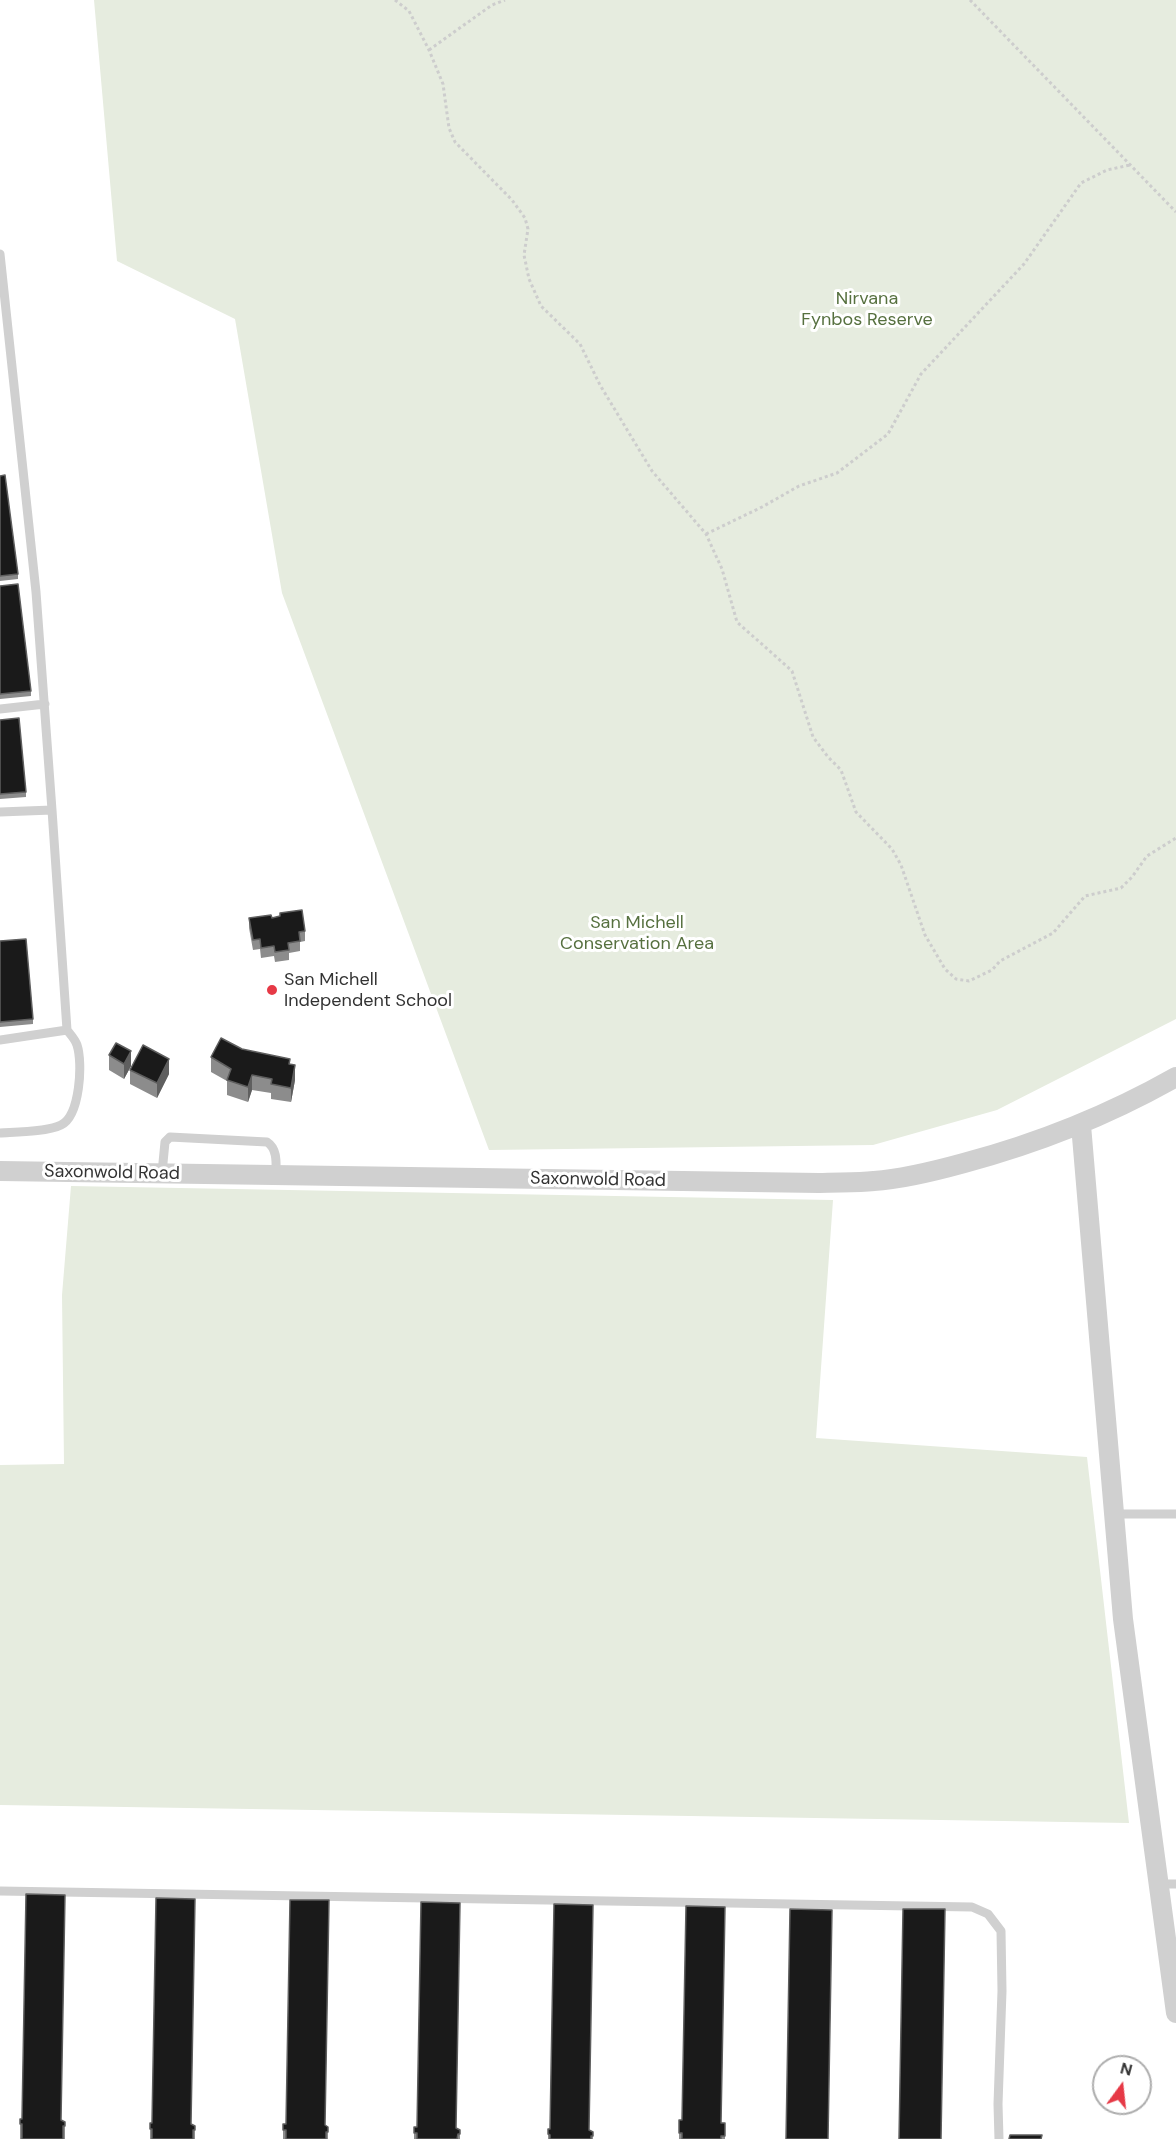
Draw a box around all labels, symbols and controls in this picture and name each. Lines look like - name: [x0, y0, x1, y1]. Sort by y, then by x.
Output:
- park label: Nirvana Fynbos Reserve: [801, 288, 933, 330]
- park label: San Michell Conservation Area: [560, 912, 714, 954]
- place label: San Michell Independent School: [284, 969, 452, 1012]
- marker: San Michell Independent School: [265, 983, 279, 997]
- street label: Saxonwold Road: [44, 1161, 180, 1185]
- street label: Saxonwold Road: [530, 1168, 666, 1192]
- north arrow: [1092, 2055, 1152, 2115]
- text: N: [1118, 2057, 1135, 2081]

